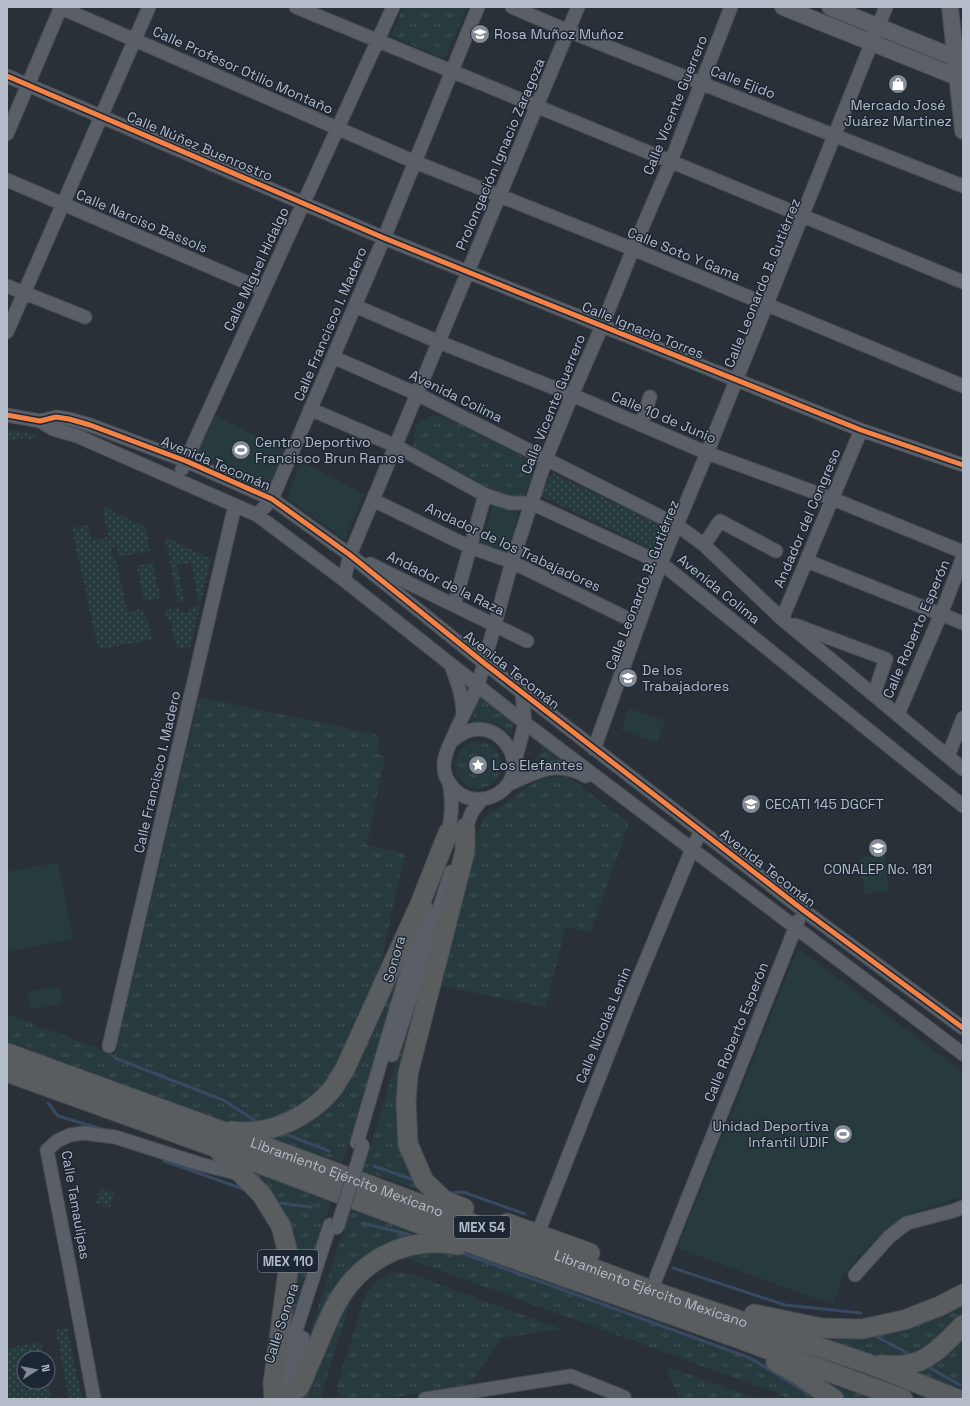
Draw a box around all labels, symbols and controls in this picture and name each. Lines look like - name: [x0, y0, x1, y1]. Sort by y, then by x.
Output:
- street label: Calle Profesor Otilio Montaño: [150, 22, 336, 118]
- school or university icon: Rosa Muñoz Muñoz: [469, 23, 491, 45]
- place label: Rosa Muñoz Muñoz: [494, 25, 624, 43]
- street label: Calle Vicente Guerrero: [639, 32, 711, 178]
- street label: Prolongación Ignacio Zaragoza: [451, 55, 549, 253]
- street label: Calle Ejido: [708, 61, 778, 103]
- shop icon: Mercado José Juárez Martinez: [887, 73, 909, 95]
- place label: Mercado José Juárez Martinez: [844, 96, 952, 130]
- street label: Calle Núñez Buenrostro: [124, 107, 276, 185]
- street label: Calle Narciso Bassols: [74, 185, 210, 257]
- street label: Calle Leonardo B. Gutiérrez: [720, 196, 804, 370]
- street label: Calle Miguel Hidalgo: [219, 204, 293, 334]
- street label: Calle Soto Y Gama: [625, 223, 743, 285]
- street label: Calle Francisco I. Madero: [289, 244, 371, 404]
- street label: Calle Ignacio Torres: [579, 297, 707, 363]
- street label: Calle Vicente Guerrero: [517, 331, 589, 477]
- street label: Avenida Colima: [406, 366, 506, 426]
- street label: Calle 10 de Junio: [609, 387, 719, 447]
- street label: Avenida Tecomán: [159, 432, 273, 494]
- place label: Centro Deportivo Francisco Brun Ramos: [255, 433, 404, 467]
- sports icon: Centro Deportivo Francisco Brun Ramos: [230, 439, 252, 461]
- street label: Andador del Congreso: [769, 446, 845, 590]
- street label: Calle Leonardo B. Gutiérrez: [601, 497, 683, 673]
- street label: Andador de los Trabajadores: [422, 498, 604, 596]
- street label: Andador de la Raza: [384, 547, 508, 619]
- street label: Avenida Colima: [674, 550, 764, 628]
- street label: Calle Roberto Esperón: [879, 557, 953, 701]
- street label: Avenida Tecomán: [460, 627, 564, 713]
- place label: De los Trabajadores: [642, 661, 729, 695]
- school or university icon: De los Trabajadores: [617, 667, 639, 689]
- street label: Calle Francisco I. Madero: [130, 689, 184, 855]
- place icon: Los Elefantes: [467, 754, 489, 776]
- place label: Los Elefantes: [492, 756, 583, 774]
- school or university icon: CECATI 145 DGCFT: [740, 793, 762, 815]
- place label: CECATI 145 DGCFT: [765, 795, 884, 813]
- street label: Avenida Tecomán: [716, 825, 820, 911]
- school or university icon: CONALEP No. 181: [867, 837, 889, 859]
- place label: CONALEP No. 181: [824, 860, 932, 878]
- street label: Sonora: [379, 934, 409, 984]
- street label: Calle Roberto Esperón: [700, 959, 772, 1105]
- street label: Calle Nicolás Lenin: [571, 964, 635, 1086]
- place label: Unidad Deportiva Infantil UDIF: [712, 1117, 829, 1151]
- sports icon: Unidad Deportiva Infantil UDIF: [832, 1123, 854, 1145]
- street label: Libramiento Ejército Mexicano: [248, 1133, 446, 1221]
- street label: Calle Tamaulipas: [58, 1149, 94, 1261]
- road number: MEX 54: [454, 1216, 510, 1238]
- street label: Libramiento Ejército Mexicano: [552, 1246, 750, 1332]
- road number: MEX 110: [258, 1250, 318, 1272]
- street label: Calle Sonora: [260, 1281, 302, 1365]
- north arrow: [16, 1350, 56, 1390]
- text: N: [38, 1363, 53, 1373]

